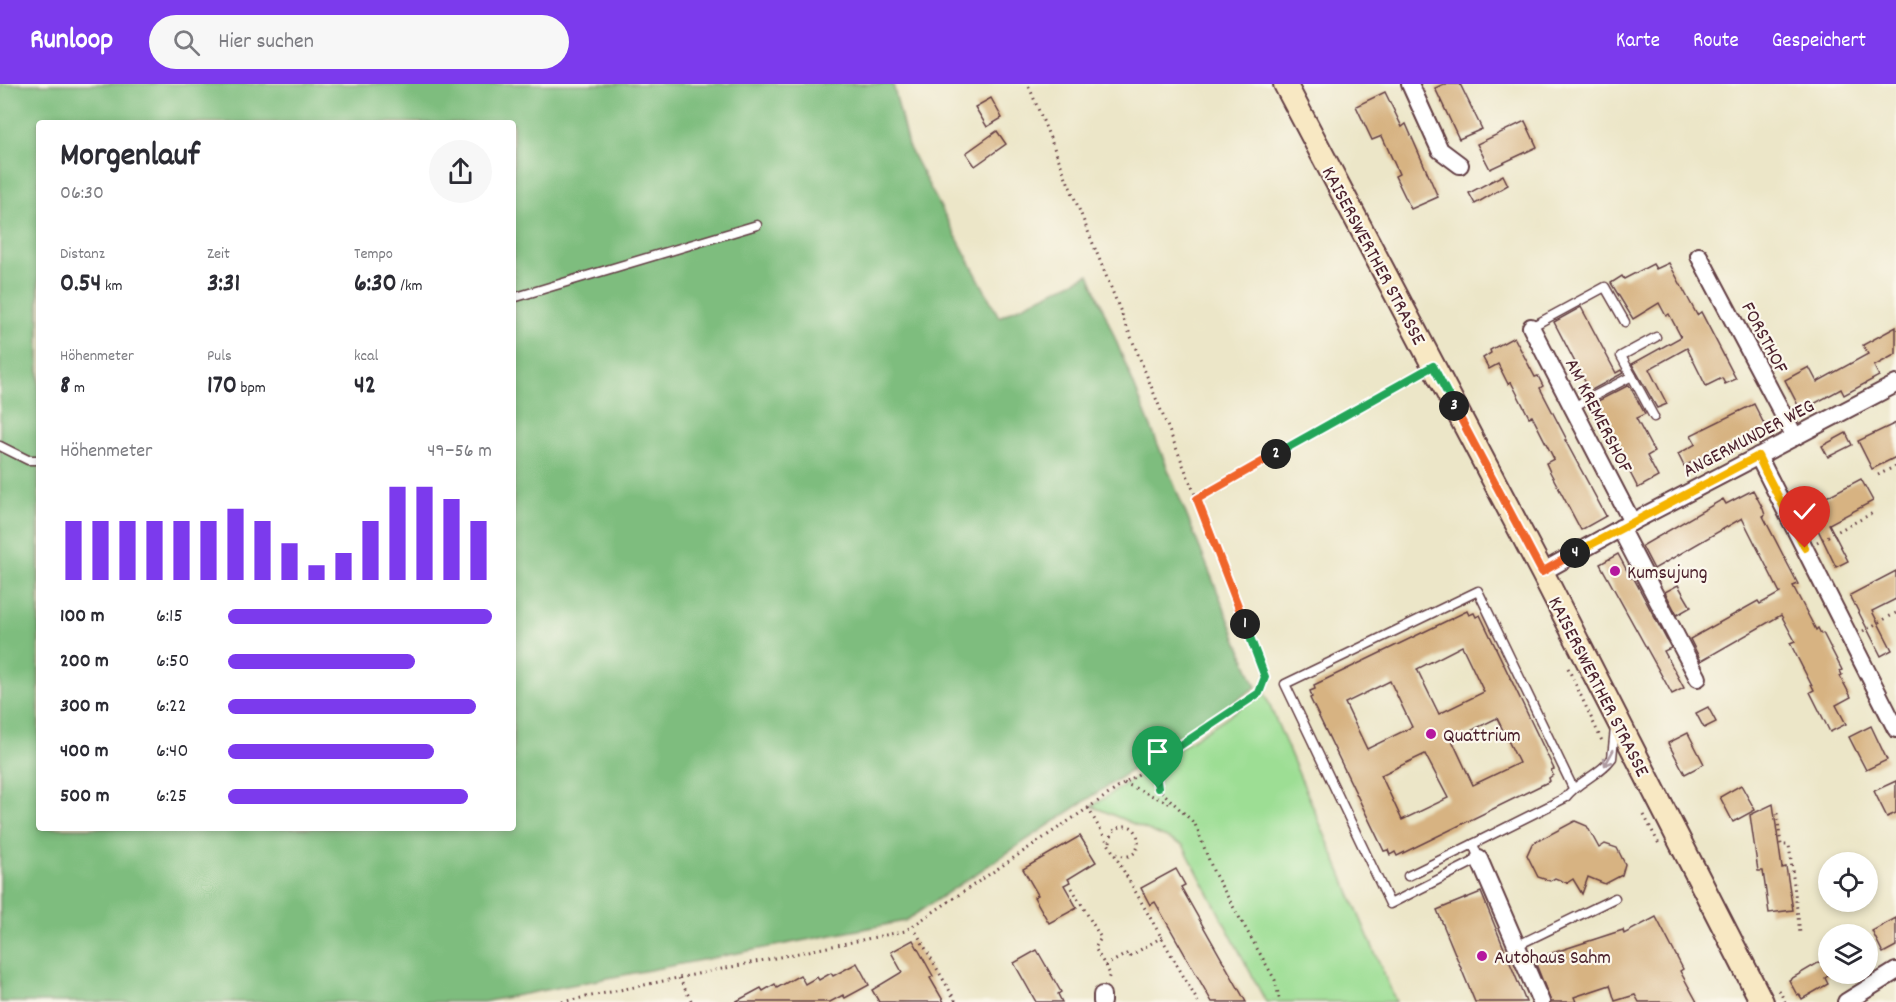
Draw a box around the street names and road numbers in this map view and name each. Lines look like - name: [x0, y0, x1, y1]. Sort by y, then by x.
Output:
- street label: KAISERSWERTHER STRASSE: [1313, 162, 1431, 351]
- street label: FORSTHOF: [1733, 298, 1794, 379]
- street label: AM KREMERSHOF: [1556, 354, 1638, 479]
- street label: ANGERMUNDER WEG: [1679, 393, 1820, 486]
- street label: KAISERSWERTHER STRASSE: [1540, 592, 1655, 782]

